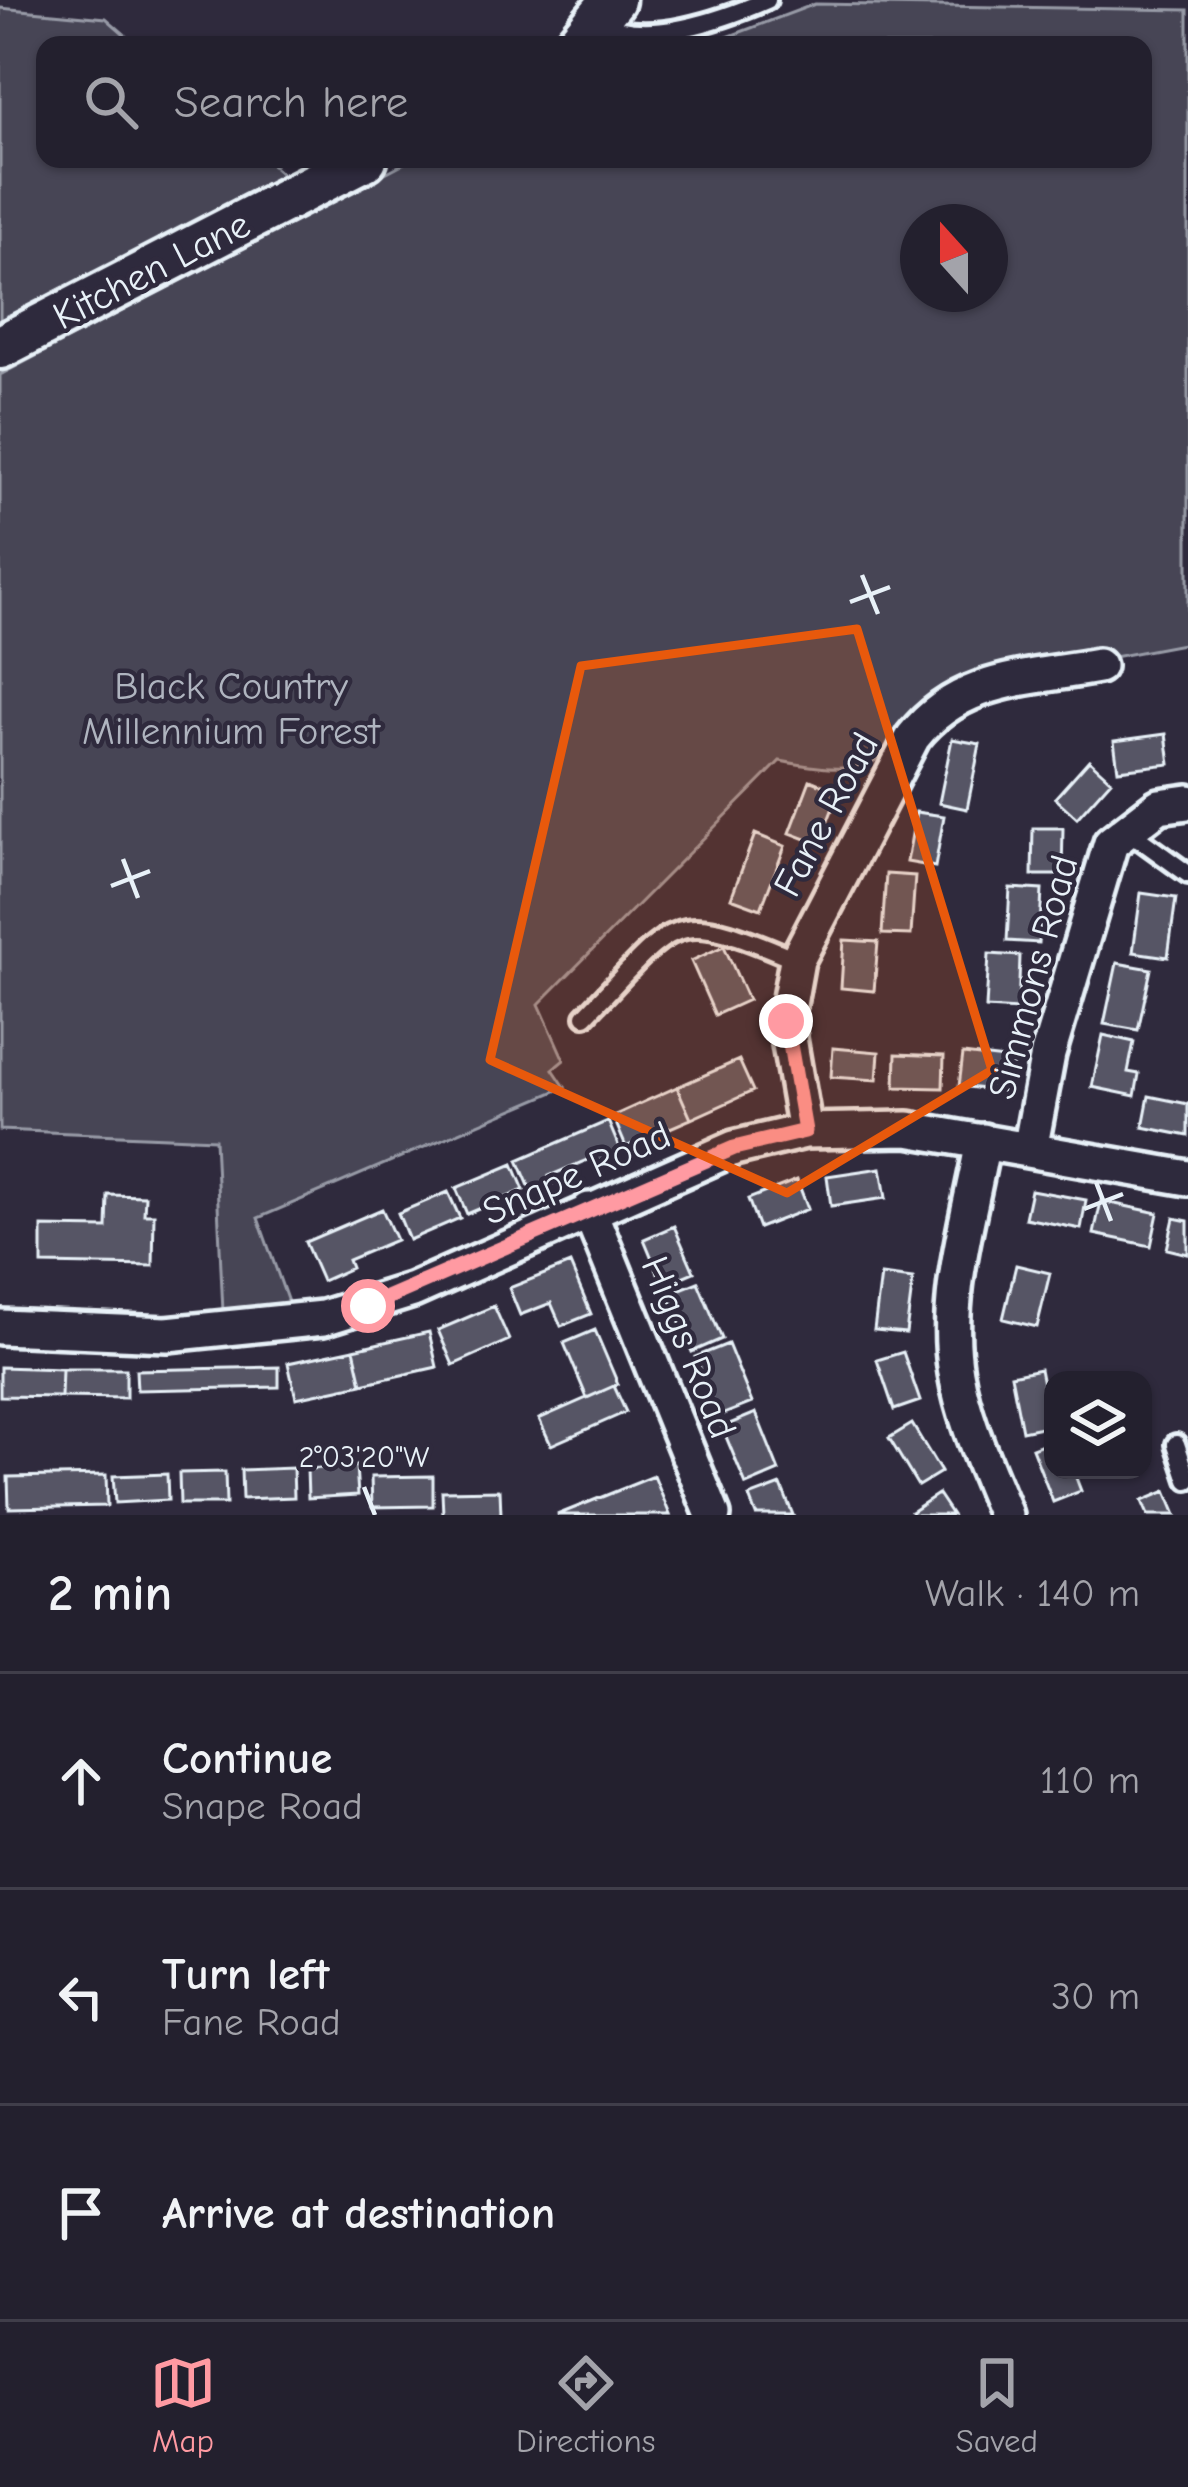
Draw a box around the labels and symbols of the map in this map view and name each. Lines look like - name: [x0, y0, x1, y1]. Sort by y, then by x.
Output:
- street label: Kitchen Lane: [46, 202, 258, 339]
- north arrow: [900, 204, 1008, 312]
- park label: Black Country Millennium Forest: [82, 664, 382, 754]
- street label: Fane Road: [764, 725, 888, 904]
- street label: Simmons Road: [979, 851, 1088, 1104]
- route end: [759, 994, 813, 1048]
- street label: Snape Road: [476, 1112, 677, 1235]
- street label: Higgs Road: [632, 1250, 745, 1445]
- route start: [341, 1279, 395, 1333]
- text: 2°03'20"W: [299, 1440, 429, 1475]

